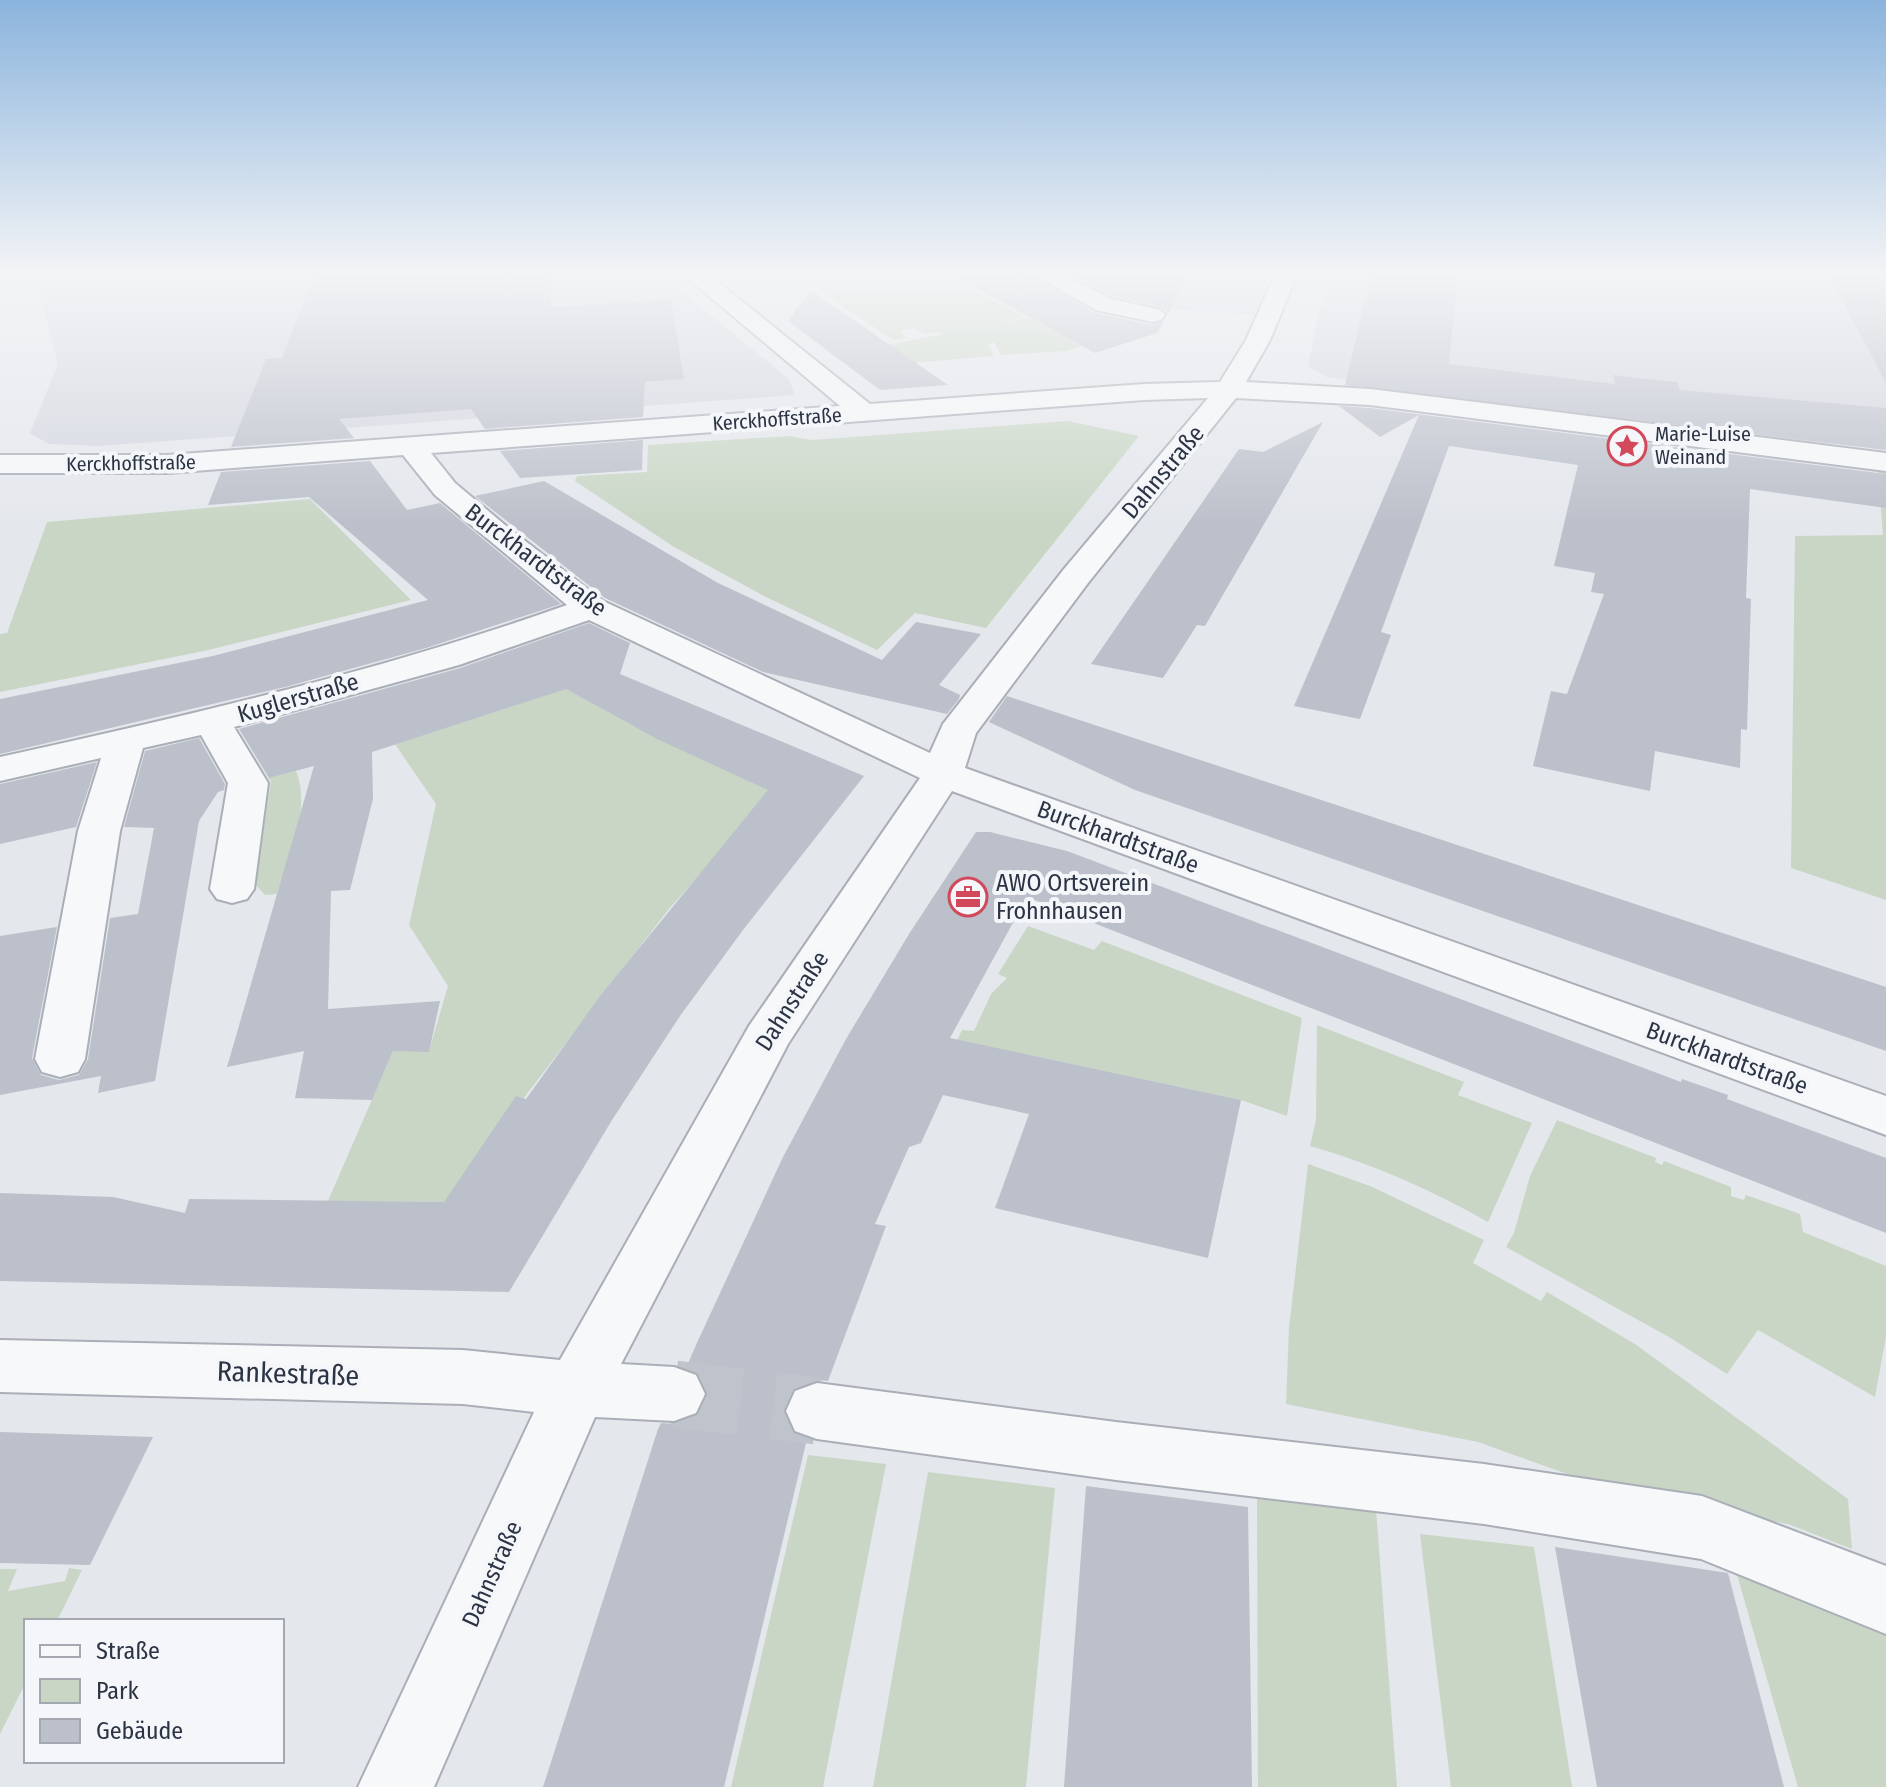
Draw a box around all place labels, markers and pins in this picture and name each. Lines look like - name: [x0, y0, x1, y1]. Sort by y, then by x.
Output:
- place label: Marie-Luise Weinand: [1655, 422, 1751, 469]
- place icon: Marie-Luise Weinand: [1606, 425, 1648, 467]
- place label: AWO Ortsverein Frohnhausen: [996, 869, 1149, 925]
- office icon: AWO Ortsverein Frohnhausen: [947, 876, 989, 918]

